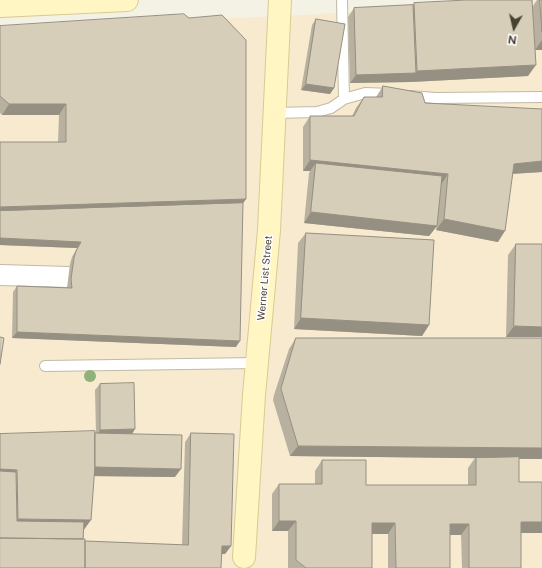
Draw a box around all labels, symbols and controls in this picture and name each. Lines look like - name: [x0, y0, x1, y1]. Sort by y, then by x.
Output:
- north arrow: [494, 8, 534, 48]
- text: N: [507, 33, 517, 46]
- street label: Werner List Street: [255, 235, 275, 321]

